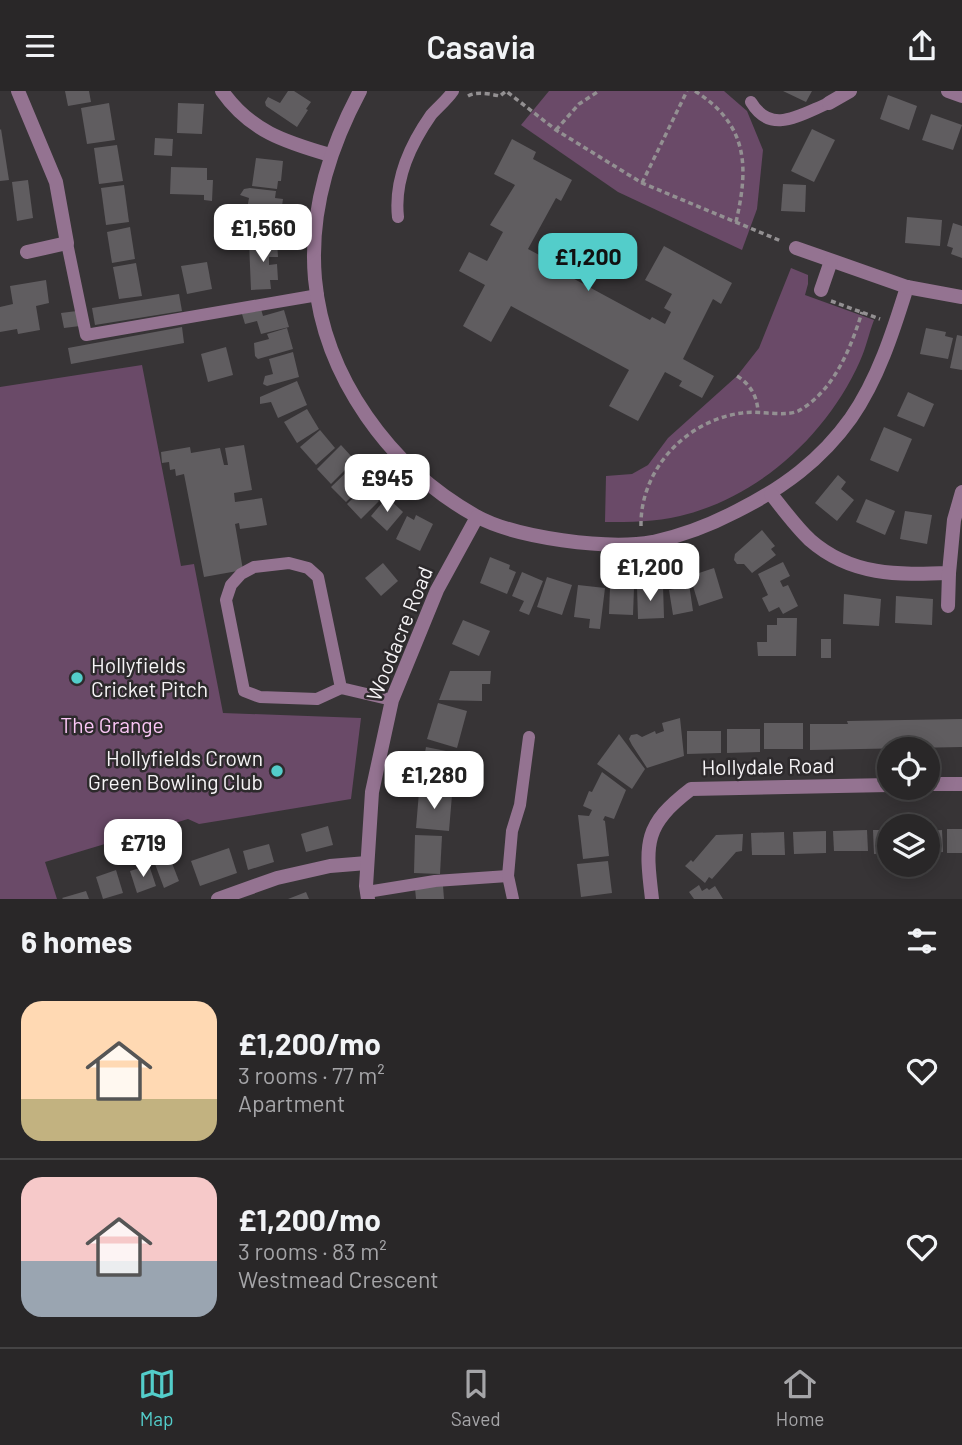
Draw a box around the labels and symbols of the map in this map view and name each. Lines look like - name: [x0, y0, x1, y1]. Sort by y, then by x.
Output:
- pin: £1,560: [206, 205, 320, 264]
- pin: £1,200: [531, 233, 645, 293]
- pin: £945: [346, 455, 428, 514]
- pin: £1,200: [593, 543, 707, 603]
- street label: Woodacre Road: [360, 563, 437, 704]
- place label: Hollyfields Cricket Pitch: [91, 652, 208, 701]
- marker: Hollyfields Cricket Pitch: [69, 670, 85, 686]
- park label: The Grange: [60, 712, 164, 737]
- place label: Hollyfields Crown Green Bowling Club: [88, 745, 263, 794]
- pin: £1,280: [377, 751, 491, 811]
- street label: Hollydale Road: [701, 752, 835, 779]
- marker: Hollyfields Crown Green Bowling Club: [269, 763, 285, 779]
- pin: £719: [102, 819, 184, 879]

